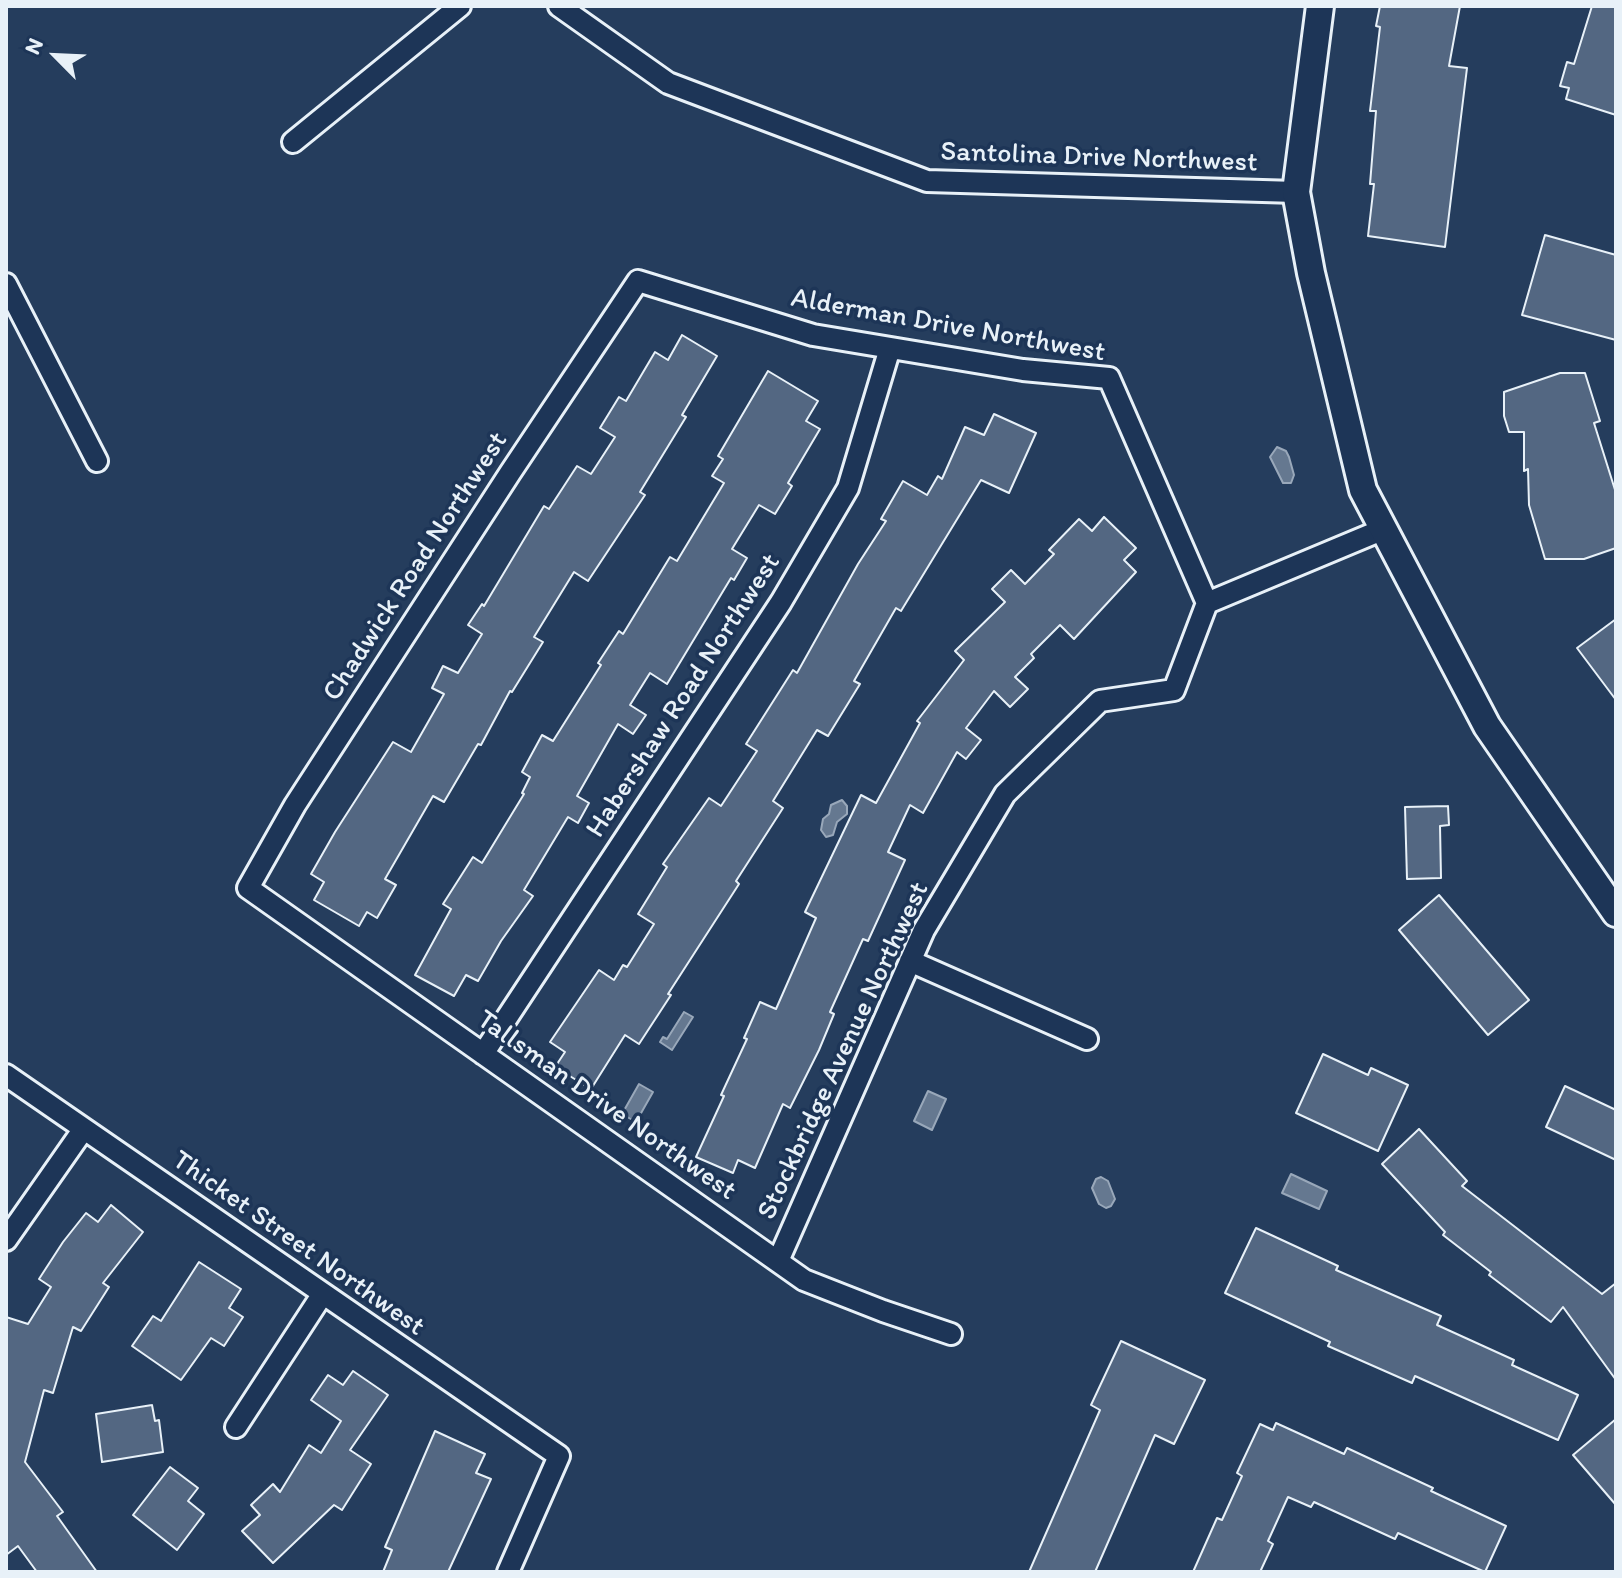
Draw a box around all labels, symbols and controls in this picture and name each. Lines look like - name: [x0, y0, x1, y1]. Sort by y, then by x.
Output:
- north arrow: [16, 16, 96, 96]
- text: N: [18, 34, 49, 58]
- street label: Santolina Drive Northwest: [940, 136, 1258, 180]
- street label: Alderman Drive Northwest: [788, 282, 1108, 370]
- street label: Chadwick Road Northwest: [316, 426, 516, 708]
- street label: Habershaw Road Northwest: [580, 548, 788, 844]
- street label: Stockbridge Avenue Northwest: [751, 877, 937, 1225]
- street label: Tallsman Drive Northwest: [470, 1004, 742, 1208]
- street label: Thicket Street Northwest: [165, 1144, 431, 1344]

